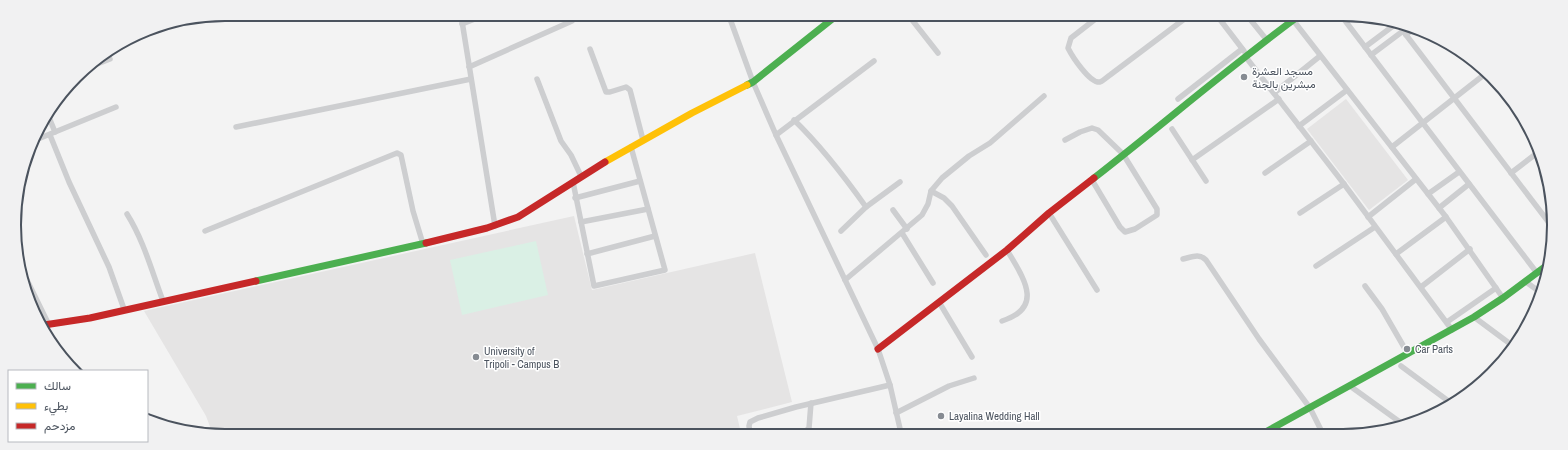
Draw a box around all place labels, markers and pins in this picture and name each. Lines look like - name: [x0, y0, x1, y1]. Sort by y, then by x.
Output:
- place label: مسجد العشرة مبشرين بالجنة: [1252, 64, 1316, 91]
- marker: مسجد العشرة مبشرين بالجنة: [1239, 72, 1249, 82]
- place label: Car Parts: [1415, 342, 1454, 356]
- place label: University of Tripoli - Campus B: [484, 344, 559, 371]
- marker: Car Parts: [1402, 344, 1412, 354]
- marker: University of Tripoli - Campus B: [471, 352, 481, 362]
- place label: Layalina Wedding Hall: [949, 409, 1040, 423]
- marker: Layalina Wedding Hall: [936, 411, 946, 421]

